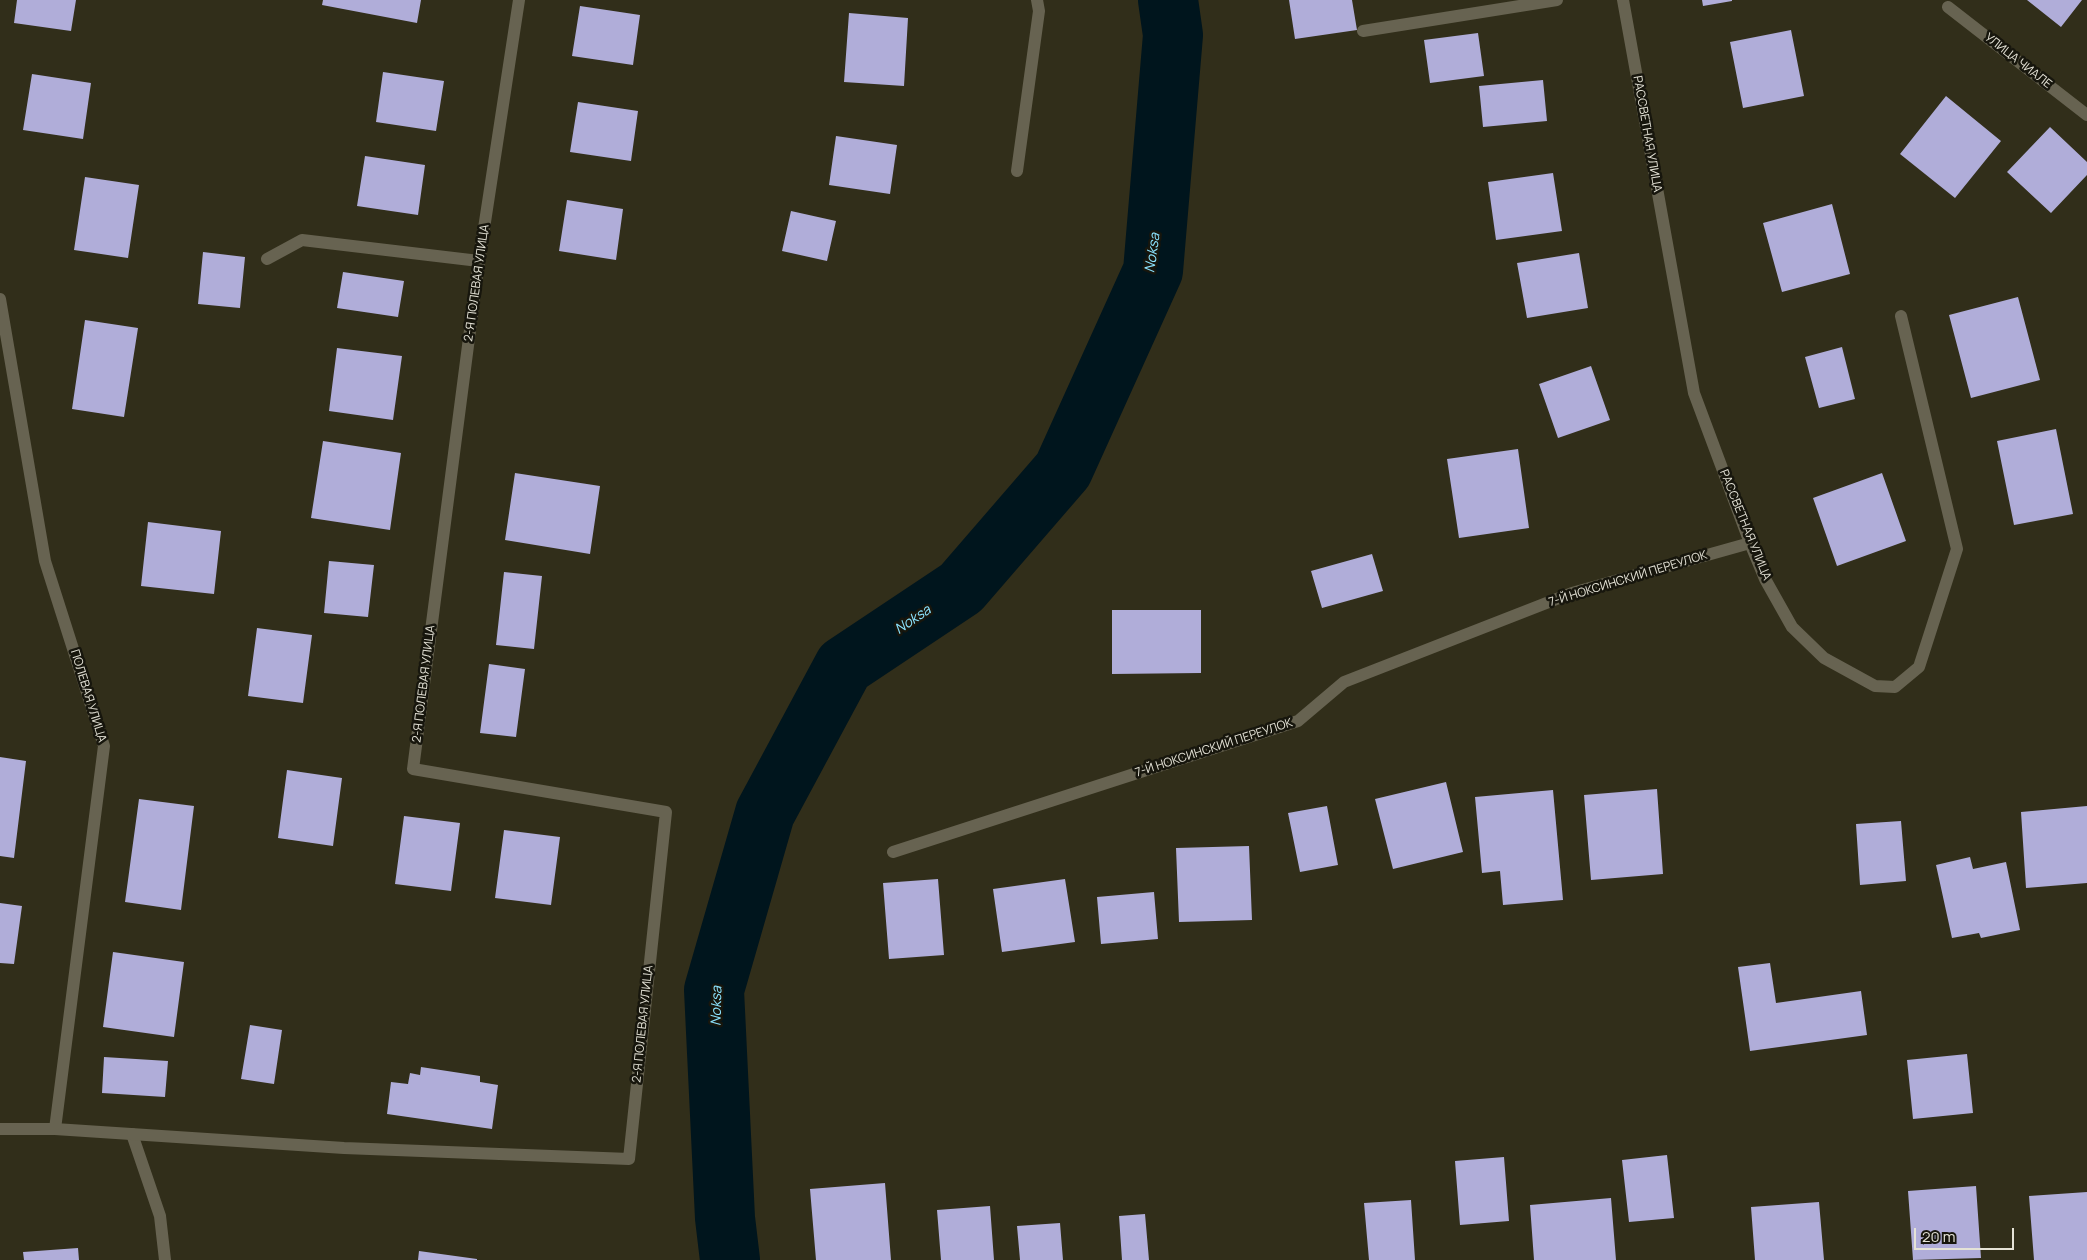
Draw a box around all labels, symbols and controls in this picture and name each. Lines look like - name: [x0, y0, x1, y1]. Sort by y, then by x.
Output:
- street label: УЛИЦА ЧИАЛЕ: [1982, 30, 2054, 92]
- street label: РАССВЕТНАЯ УЛИЦА: [1630, 75, 1664, 193]
- street label: 2-Я ПОЛЕВАЯ УЛИЦА: [462, 223, 492, 343]
- water label: Noksa: [1142, 232, 1164, 274]
- street label: РАССВЕТНАЯ УЛИЦА: [1716, 468, 1774, 582]
- street label: 7-Й НОКСИНСКИЙ ПЕРЕУЛОК: [1547, 548, 1709, 610]
- water label: Noksa: [892, 602, 934, 638]
- street label: 2-Я ПОЛЕВАЯ УЛИЦА: [410, 624, 438, 744]
- street label: ПОЛЕВАЯ УЛИЦА: [67, 648, 109, 744]
- street label: 7-Й НОКСИНСКИЙ ПЕРЕУЛОК: [1133, 716, 1295, 780]
- street label: 2-Я ПОЛЕВАЯ УЛИЦА: [630, 964, 656, 1084]
- water label: Noksa: [708, 986, 726, 1026]
- scale bar: [1917, 1218, 2017, 1250]
- text: 20 m: [1922, 1226, 1955, 1247]

